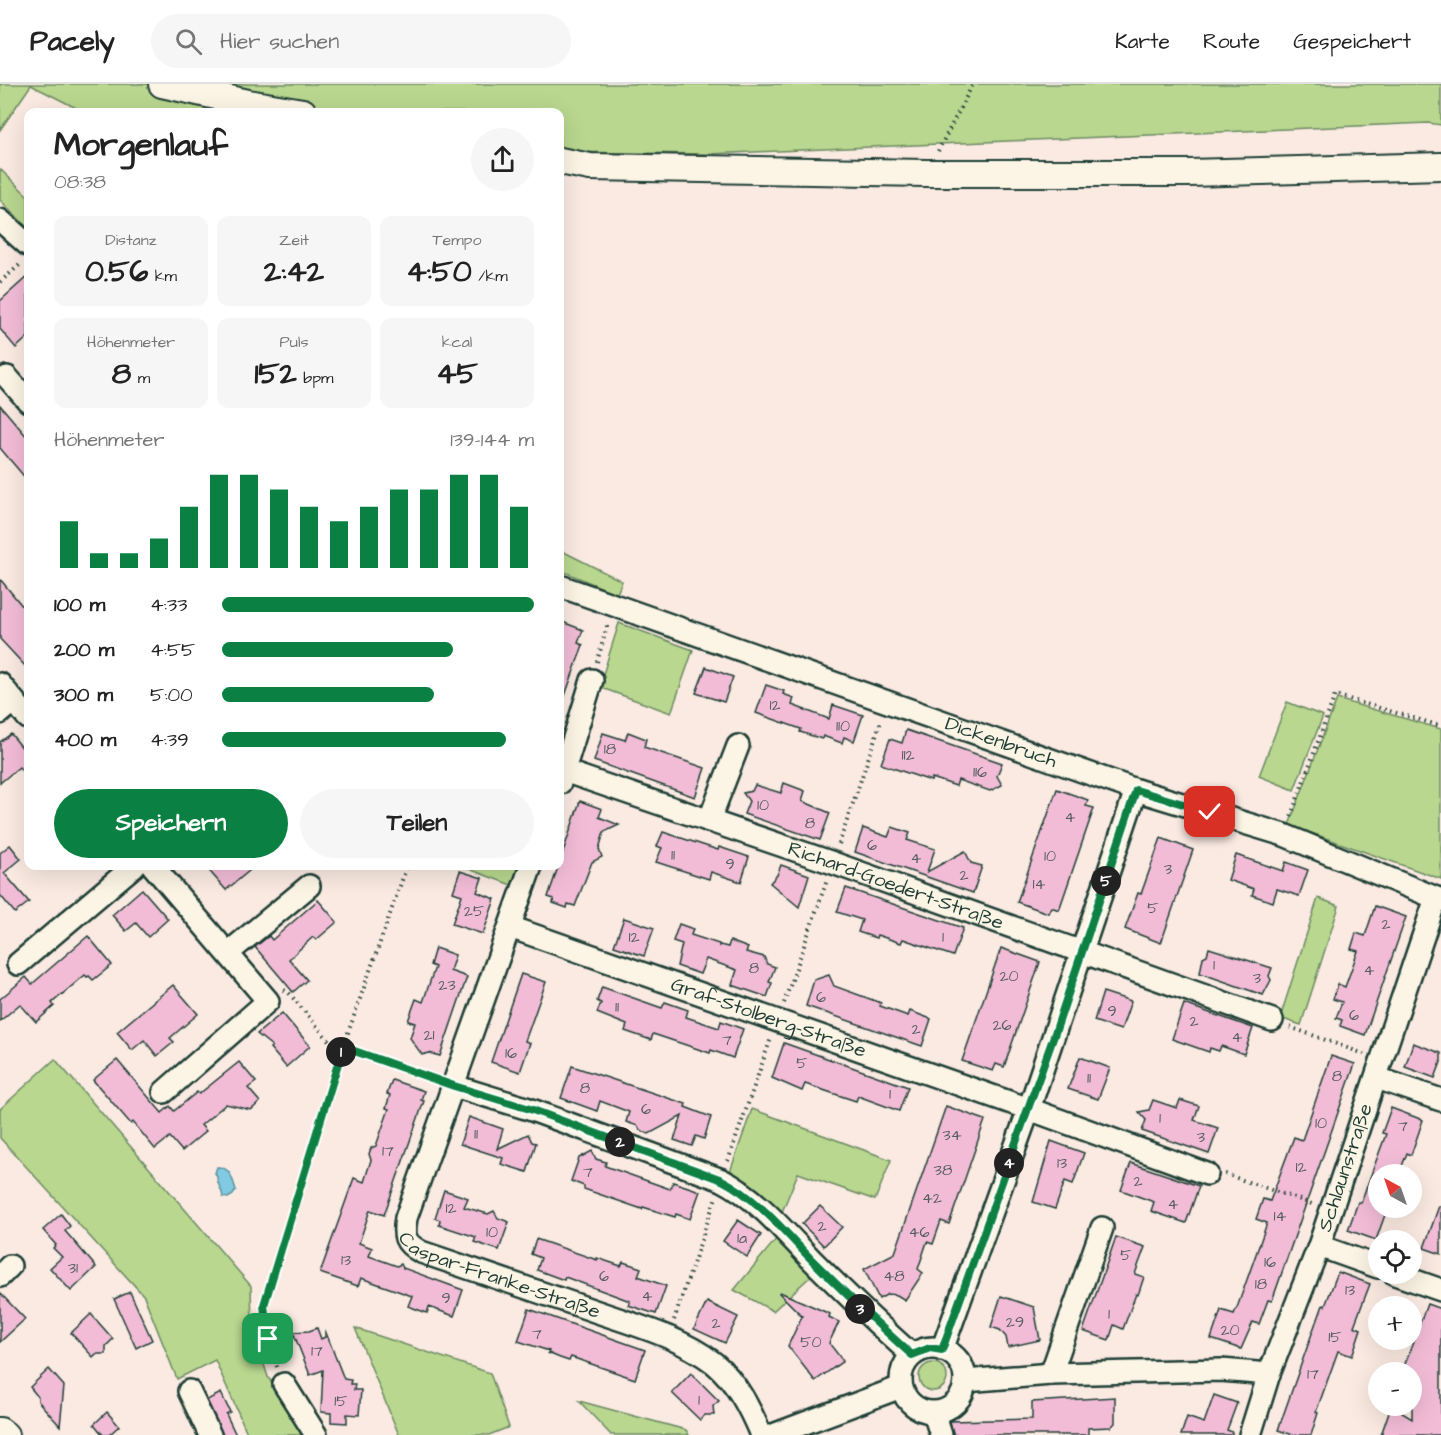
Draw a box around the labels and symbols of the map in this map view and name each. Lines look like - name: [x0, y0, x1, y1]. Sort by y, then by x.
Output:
- house number: 12: [769, 694, 781, 716]
- street label: Dickenbruch: [941, 710, 1061, 775]
- house number: 110: [836, 715, 850, 737]
- house number: 18: [604, 738, 616, 760]
- house number: 112: [901, 744, 915, 766]
- house number: 116: [973, 761, 987, 783]
- pin: [1184, 786, 1235, 837]
- house number: 10: [757, 794, 769, 816]
- house number: 4: [1065, 806, 1076, 828]
- house number: 8: [805, 812, 815, 834]
- house number: 6: [867, 834, 877, 856]
- street label: Richard-Goedert-Straße: [784, 835, 1008, 937]
- house number: 11: [671, 844, 675, 866]
- house number: 10: [1044, 845, 1056, 867]
- house number: 4: [911, 847, 922, 869]
- house number: 9: [725, 853, 735, 875]
- house number: 3: [1164, 858, 1172, 880]
- house number: 2: [959, 864, 969, 886]
- pin: 5: [1091, 866, 1121, 896]
- house number: 14: [1033, 873, 1046, 895]
- house number: 5: [1147, 897, 1159, 919]
- house number: 25: [464, 900, 485, 922]
- house number: 2: [1381, 913, 1391, 935]
- house number: 12: [628, 926, 640, 948]
- house number: 1: [942, 926, 944, 948]
- house number: 1: [1213, 954, 1215, 976]
- house number: 8: [749, 957, 759, 979]
- house number: 4: [1364, 959, 1375, 981]
- house number: 20: [999, 965, 1019, 987]
- house number: 3: [1253, 967, 1261, 989]
- street label: Graf-Stolberg-Straße: [667, 970, 870, 1065]
- house number: 23: [438, 974, 456, 996]
- house number: 6: [816, 986, 826, 1008]
- house number: 11: [615, 996, 619, 1018]
- house number: 9: [1107, 1000, 1117, 1022]
- house number: 6: [1349, 1004, 1359, 1026]
- house number: 2: [1189, 1010, 1199, 1032]
- house number: 26: [992, 1014, 1012, 1036]
- house number: 2: [911, 1018, 921, 1040]
- house number: 21: [423, 1024, 435, 1046]
- house number: 4: [1232, 1026, 1243, 1048]
- house number: 7: [722, 1029, 732, 1051]
- pin: 1: [326, 1037, 356, 1067]
- house number: 16: [505, 1042, 517, 1064]
- house number: 5: [796, 1052, 808, 1074]
- house number: 8: [1332, 1065, 1342, 1087]
- house number: 11: [1087, 1067, 1091, 1089]
- house number: 8: [580, 1077, 590, 1099]
- house number: 1: [889, 1083, 891, 1105]
- house number: 6: [641, 1098, 651, 1120]
- street label: Schlaunstraße: [1311, 1100, 1380, 1235]
- house number: 1: [1159, 1107, 1161, 1129]
- house number: 10: [1315, 1112, 1327, 1134]
- house number: 7: [1398, 1115, 1408, 1137]
- house number: 11: [474, 1123, 478, 1145]
- house number: 34: [942, 1124, 962, 1146]
- house number: 3: [1197, 1126, 1205, 1148]
- pin: 2: [605, 1127, 635, 1157]
- house number: 17: [382, 1140, 394, 1162]
- pin: 4: [994, 1148, 1024, 1178]
- house number: 13: [1057, 1152, 1067, 1174]
- house number: 12: [1295, 1156, 1307, 1178]
- house number: 38: [934, 1159, 952, 1181]
- house number: 7: [583, 1161, 593, 1183]
- north arrow: [1368, 1164, 1422, 1218]
- house number: 2: [1133, 1170, 1143, 1192]
- house number: 42: [922, 1187, 942, 1209]
- house number: 4: [1168, 1193, 1179, 1215]
- house number: 12: [445, 1197, 457, 1219]
- house number: 14: [1274, 1205, 1287, 1227]
- house number: 2: [817, 1215, 827, 1237]
- house number: 10: [486, 1221, 498, 1243]
- house number: 46: [909, 1221, 929, 1243]
- street label: Caspar-Franke-Straße: [391, 1227, 604, 1326]
- house number: 1a: [737, 1227, 747, 1249]
- house number: 5: [1120, 1244, 1132, 1266]
- house number: 13: [341, 1249, 351, 1271]
- house number: 16: [1264, 1251, 1276, 1273]
- house number: 31: [68, 1257, 78, 1279]
- house number: 6: [599, 1265, 609, 1287]
- house number: 48: [883, 1265, 905, 1287]
- house number: 18: [1255, 1273, 1267, 1295]
- house number: 13: [1345, 1279, 1355, 1301]
- house number: 4: [642, 1285, 653, 1307]
- house number: 9: [441, 1287, 451, 1309]
- pin: 3: [845, 1294, 875, 1324]
- house number: 1: [1108, 1303, 1110, 1325]
- house number: 29: [1006, 1311, 1024, 1333]
- house number: 2: [711, 1312, 721, 1334]
- pin: [242, 1313, 293, 1364]
- house number: 20: [1220, 1319, 1240, 1341]
- house number: 7: [532, 1323, 542, 1345]
- house number: 15: [1328, 1326, 1342, 1348]
- house number: 50: [800, 1331, 822, 1353]
- house number: 17: [311, 1340, 323, 1362]
- house number: 17: [1307, 1363, 1319, 1385]
- house number: 1: [698, 1389, 700, 1411]
- house number: 15: [334, 1390, 348, 1412]

